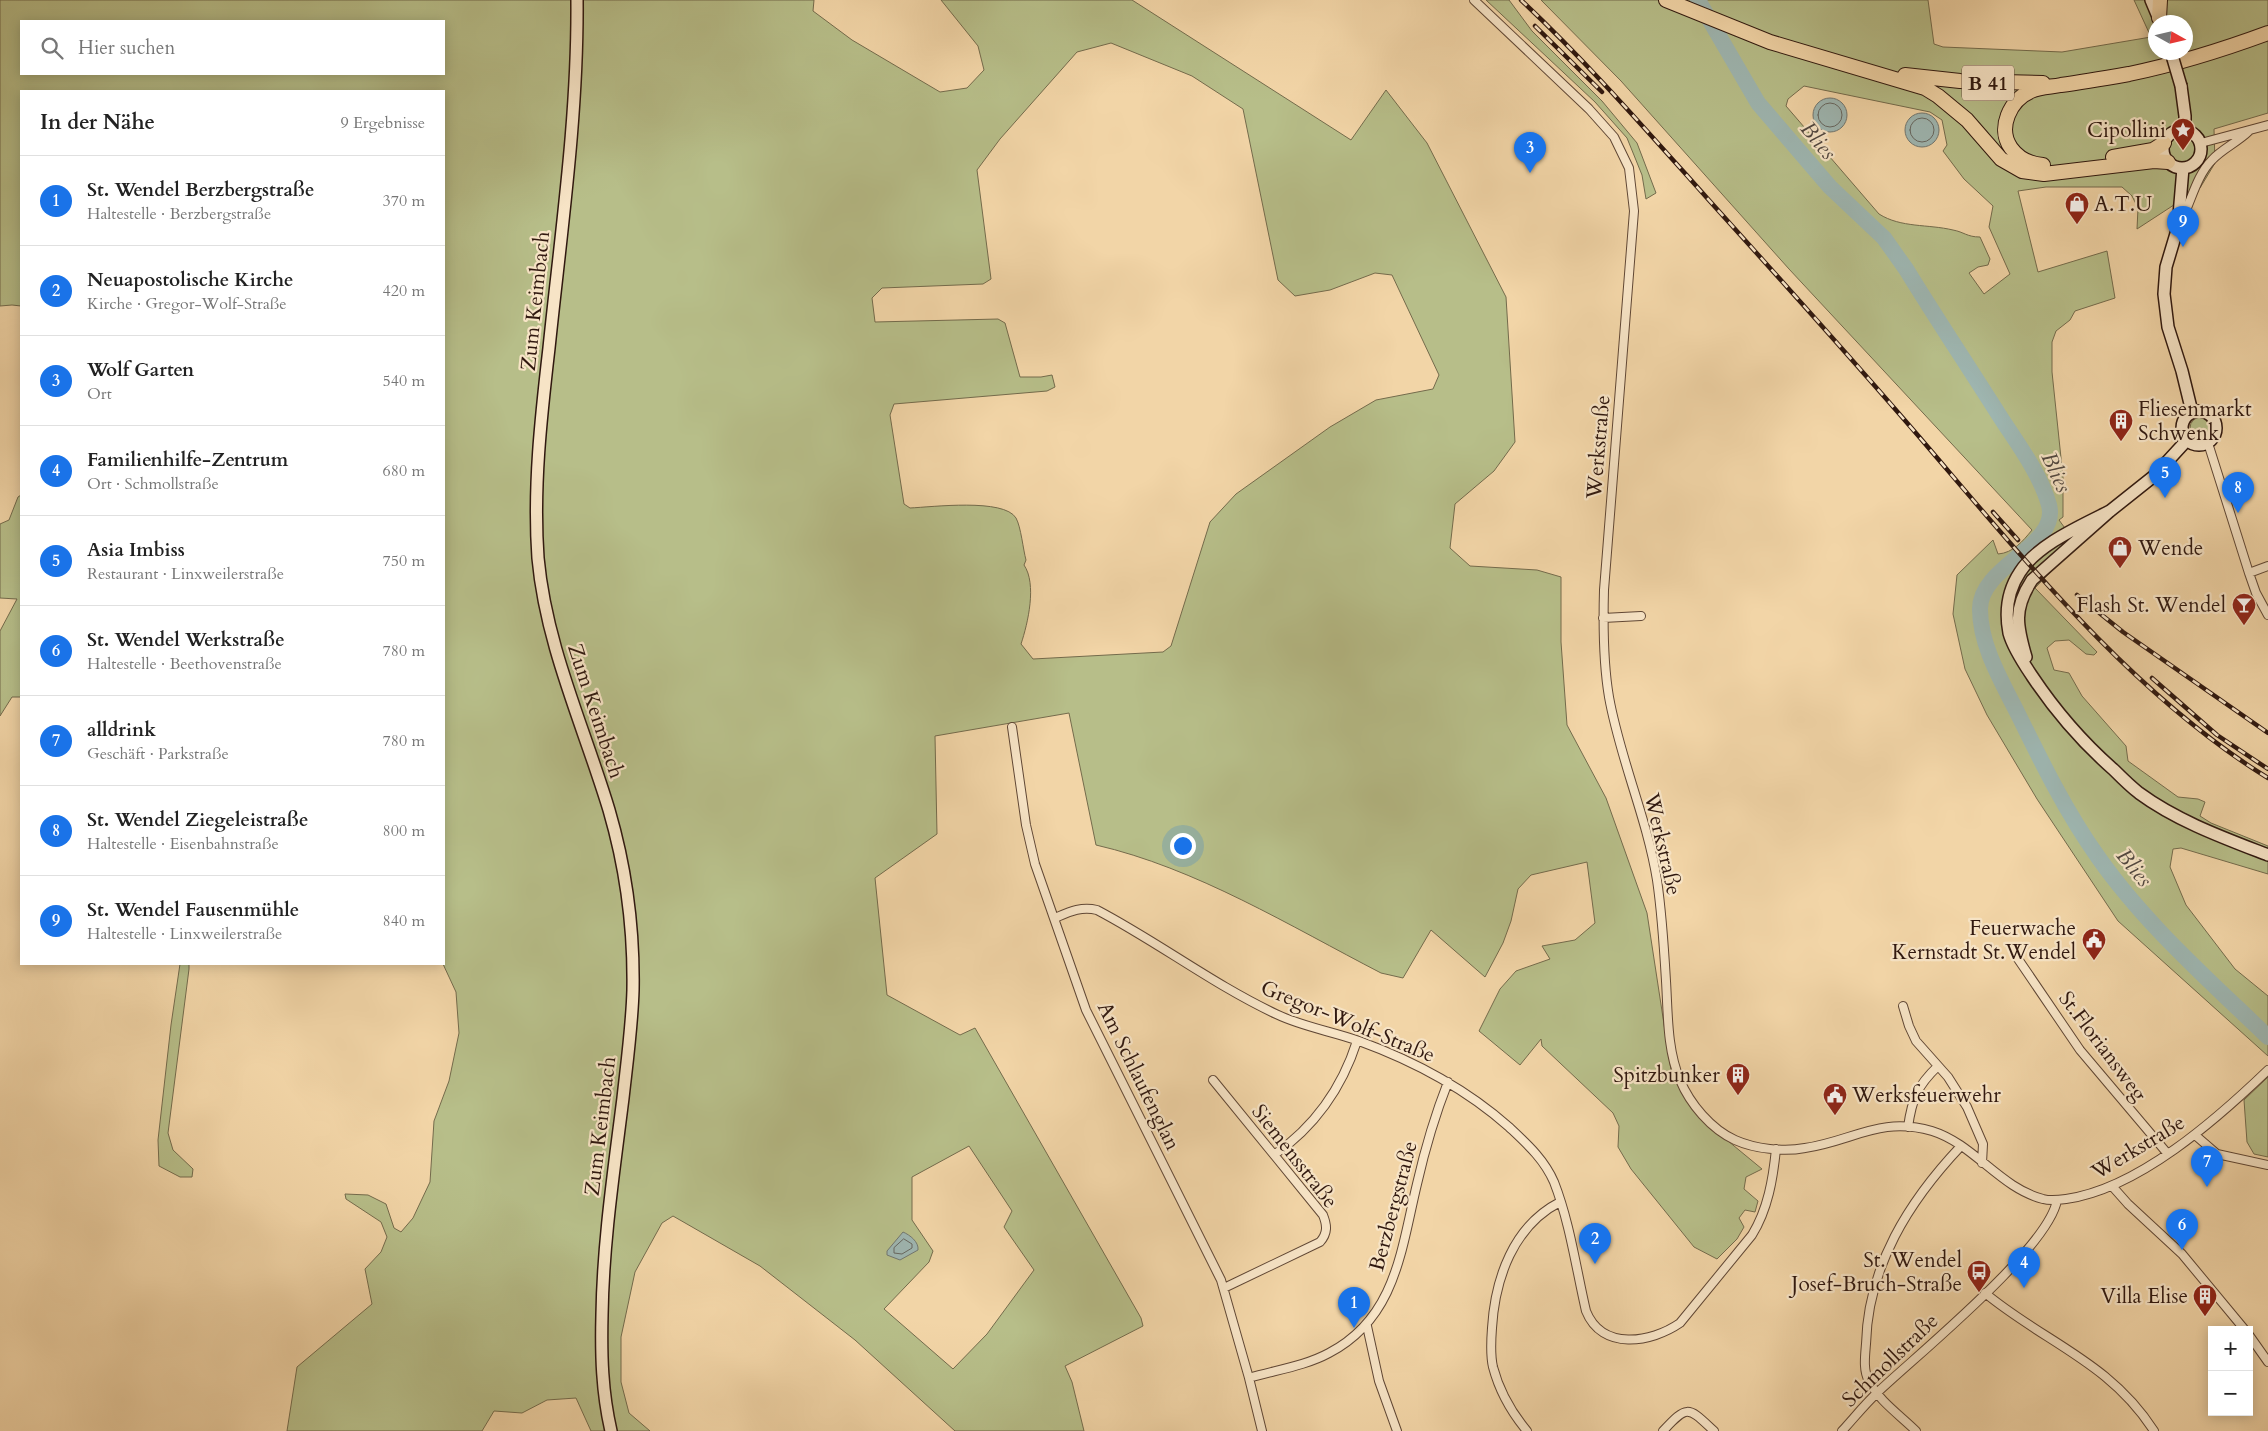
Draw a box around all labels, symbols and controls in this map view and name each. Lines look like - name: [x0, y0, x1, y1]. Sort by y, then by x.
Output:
- north arrow: [2148, 15, 2193, 60]
- search box: [20, 20, 445, 75]
- icon: search: [38, 34, 66, 62]
- text: Hier suchen: [78, 35, 175, 61]
- road number: B 41: [1962, 66, 2014, 100]
- text: In der Nähe: [40, 108, 155, 137]
- text: 9 Ergebnisse: [340, 112, 425, 134]
- water label: Blies: [1793, 115, 1844, 167]
- place label: Cipollini: [2087, 116, 2166, 145]
- place icon: Cipollini: [2170, 117, 2196, 151]
- pin: 3: [1514, 132, 1546, 173]
- text: St. Wendel Berzbergstraße: [87, 177, 314, 203]
- text: 1: [52, 190, 60, 212]
- text: 370 m: [383, 190, 425, 212]
- place label: A.T.U: [2094, 190, 2152, 219]
- shop icon: A.T.U: [2064, 191, 2090, 225]
- text: Haltestelle · Berzbergstraße: [87, 203, 271, 225]
- pin: 9: [2167, 206, 2199, 247]
- street label: Zum Keimbach: [514, 229, 557, 372]
- text: Neuapostolische Kirche: [87, 267, 294, 293]
- text: 2: [52, 280, 60, 302]
- text: 420 m: [383, 280, 425, 302]
- text: Kirche · Gregor-Wolf-Straße: [87, 293, 287, 315]
- text: Wolf Garten: [87, 357, 194, 383]
- text: 3: [52, 370, 60, 392]
- text: 540 m: [383, 370, 425, 392]
- text: Ort: [87, 383, 112, 405]
- street label: Werkstraße: [1579, 394, 1617, 501]
- place label: Fliesenmarkt Schwenk: [2138, 395, 2252, 448]
- building icon: Fliesenmarkt Schwenk: [2108, 408, 2134, 442]
- text: Familienhilfe-Zentrum: [87, 447, 288, 473]
- water label: Blies: [2034, 447, 2079, 498]
- pin: 5: [2149, 457, 2181, 498]
- text: 4: [52, 460, 60, 482]
- text: 680 m: [383, 460, 425, 482]
- pin: 8: [2222, 472, 2254, 513]
- text: Ort · Schmollstraße: [87, 473, 219, 495]
- place label: Wende: [2137, 534, 2203, 563]
- shop icon: Wende: [2107, 535, 2133, 569]
- text: Asia Imbiss: [87, 537, 185, 563]
- text: 5: [52, 550, 60, 572]
- text: 750 m: [383, 550, 425, 572]
- text: Restaurant · Linxweilerstraße: [87, 563, 284, 585]
- place label: Flash St. Wendel: [2077, 591, 2226, 620]
- bar icon: Flash St. Wendel: [2231, 592, 2257, 626]
- text: St. Wendel Werkstraße: [87, 627, 285, 653]
- text: 6: [52, 640, 60, 662]
- text: 780 m: [383, 640, 425, 662]
- street label: Zum Keimbach: [560, 640, 631, 783]
- text: Haltestelle · Beethovenstraße: [87, 653, 282, 675]
- text: alldrink: [87, 717, 156, 743]
- text: 7: [52, 730, 60, 752]
- text: 780 m: [383, 730, 425, 752]
- text: Geschäft · Parkstraße: [87, 743, 229, 765]
- street label: Werkstraße: [1636, 789, 1688, 898]
- text: St. Wendel Ziegeleistraße: [87, 807, 308, 833]
- text: 8: [52, 820, 60, 842]
- text: 800 m: [383, 820, 425, 842]
- text: Haltestelle · Eisenbahnstraße: [87, 833, 279, 855]
- your location: [1170, 833, 1196, 859]
- water label: Blies: [2109, 842, 2159, 894]
- text: St. Wendel Fausenmühle: [87, 897, 299, 923]
- text: 9: [52, 910, 60, 932]
- text: 840 m: [383, 910, 425, 932]
- place label: Feuerwache Kernstadt St.Wendel: [1892, 914, 2076, 967]
- text: Haltestelle · Linxweilerstraße: [87, 923, 282, 945]
- public building icon: Feuerwache Kernstadt St.Wendel: [2081, 927, 2107, 961]
- street label: Gregor-Wolf-Straße: [1256, 973, 1439, 1070]
- street label: St.Floriansweg: [2052, 985, 2154, 1107]
- street label: Am Schlaufenglan: [1090, 997, 1187, 1155]
- street label: Zum Keimbach: [578, 1054, 623, 1197]
- place label: Spitzbunker: [1613, 1061, 1720, 1090]
- building icon: Spitzbunker: [1725, 1062, 1751, 1096]
- place label: Werksfeuerwehr: [1851, 1081, 2001, 1110]
- public building icon: Werksfeuerwehr: [1822, 1082, 1848, 1116]
- street label: Siemensstraße: [1245, 1098, 1344, 1214]
- street label: Werkstraße: [2085, 1108, 2190, 1187]
- street label: Berzbergstraße: [1362, 1138, 1425, 1274]
- pin: 7: [2191, 1146, 2223, 1187]
- pin: 6: [2166, 1209, 2198, 1250]
- pin: 2: [1579, 1223, 1611, 1264]
- place label: St. Wendel Josef-Bruch-Straße: [1788, 1246, 1962, 1299]
- pin: 4: [2008, 1247, 2040, 1288]
- bus stop icon: St. Wendel Josef-Bruch-Straße: [1966, 1259, 1992, 1293]
- place label: Villa Elise: [2100, 1282, 2188, 1311]
- building icon: Villa Elise: [2192, 1283, 2218, 1317]
- pin: 1: [1338, 1287, 1370, 1328]
- street label: Schmollstraße: [1836, 1307, 1945, 1414]
- map controls: [2208, 1326, 2253, 1416]
- button: +: [2208, 1326, 2253, 1371]
- button: −: [2208, 1371, 2253, 1416]

